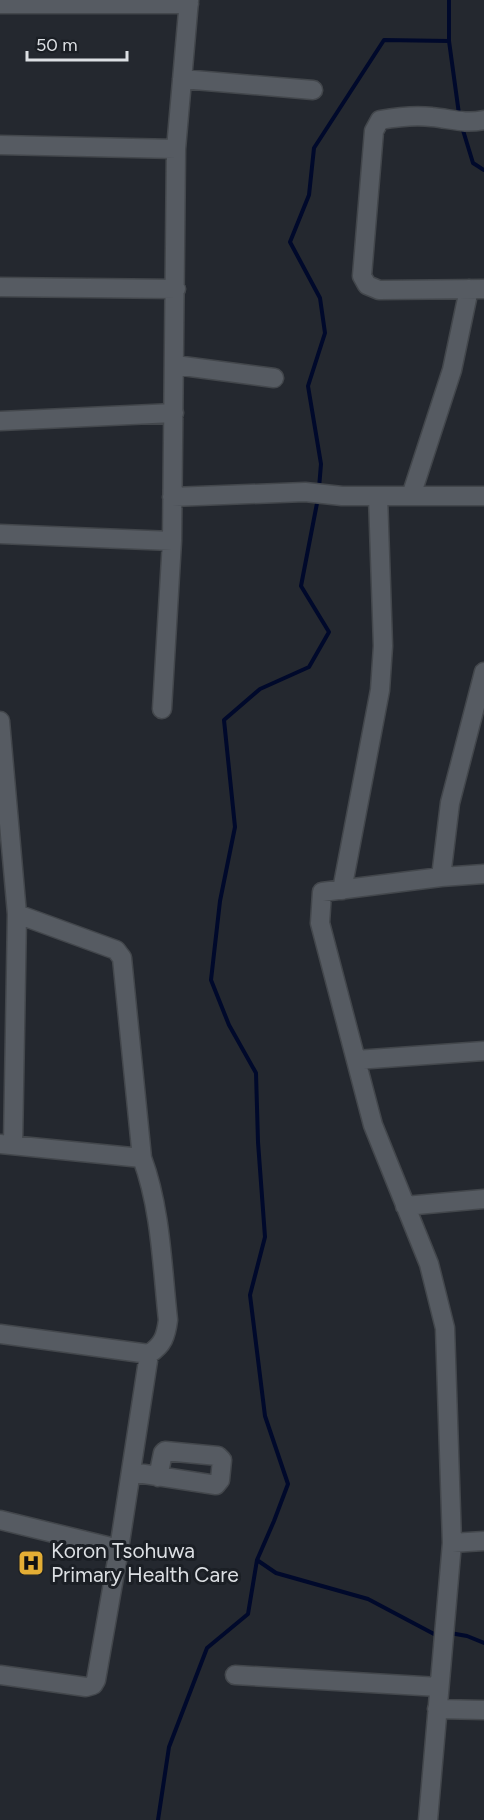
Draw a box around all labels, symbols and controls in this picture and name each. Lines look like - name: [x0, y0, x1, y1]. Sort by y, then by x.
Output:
- scale bar: [27, 24, 128, 62]
- text: 50 m: [36, 34, 78, 56]
- place label: Koron Tsohuwa Primary Health Care: [51, 1538, 239, 1587]
- hospital icon: Koron Tsohuwa Primary Health Care: [16, 1548, 46, 1578]

